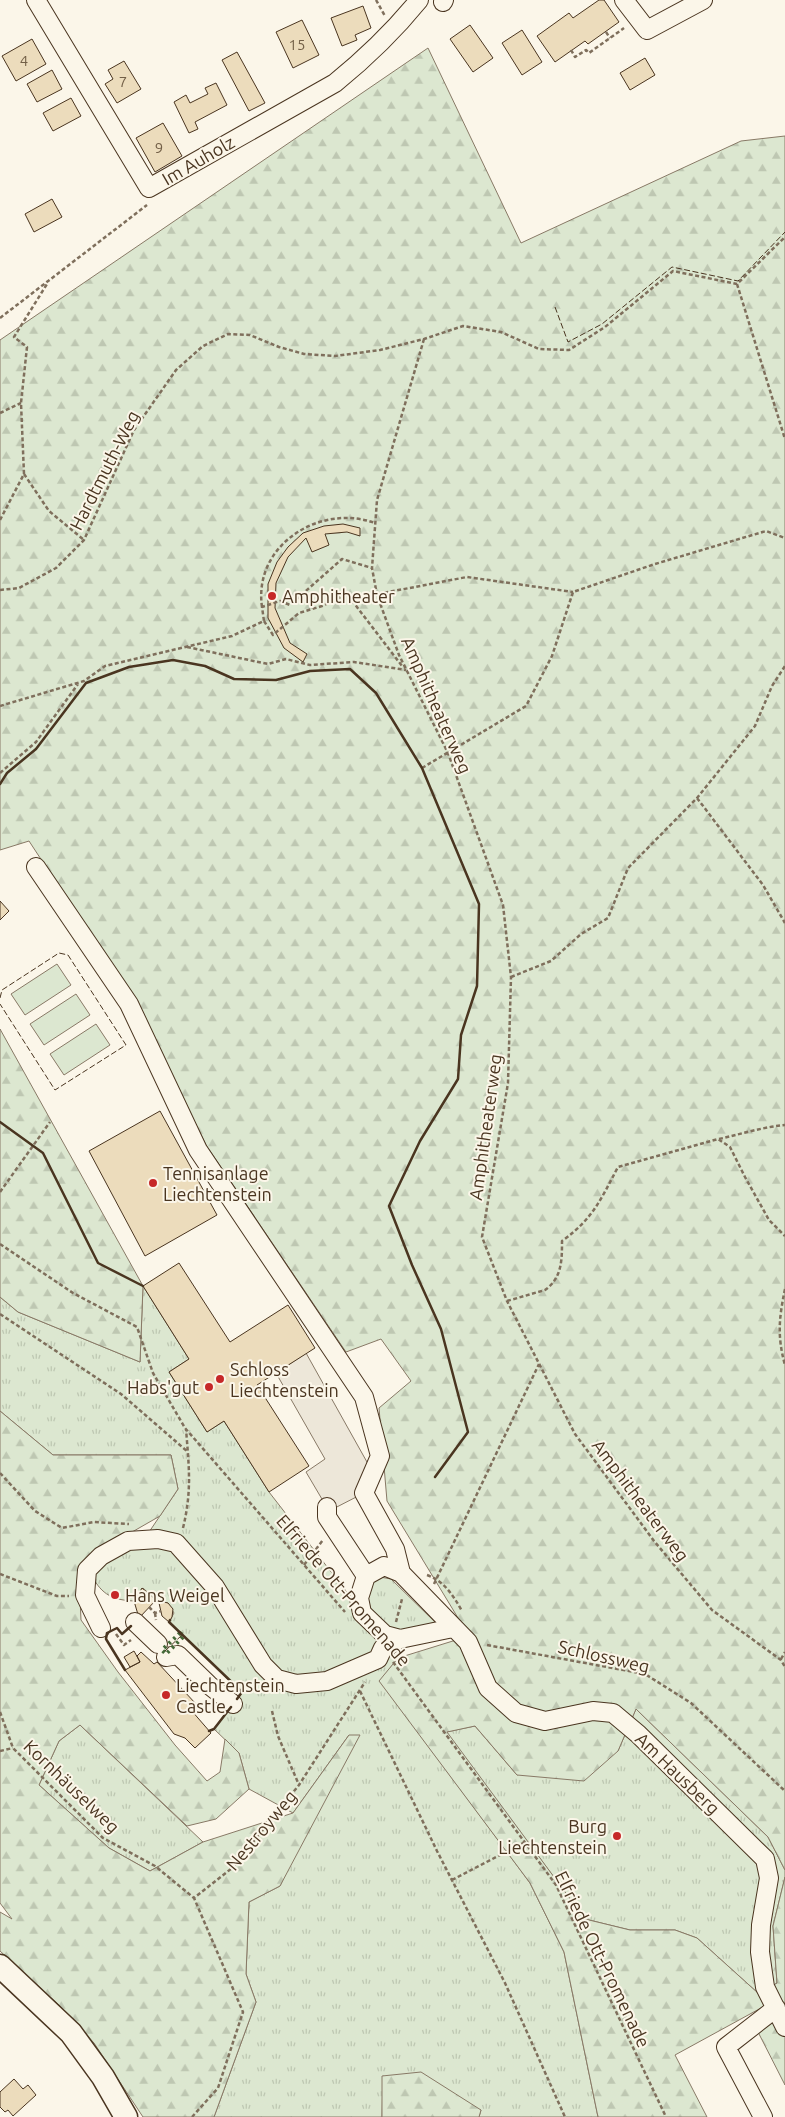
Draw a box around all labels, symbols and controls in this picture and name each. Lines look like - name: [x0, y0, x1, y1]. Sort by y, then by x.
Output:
- house number: 15: [289, 36, 305, 53]
- house number: 4: [20, 52, 28, 69]
- house number: 7: [119, 73, 127, 90]
- street label: Im Auholz: [158, 131, 238, 189]
- house number: 9: [155, 139, 163, 156]
- street label: Hardtmuth-Weg: [65, 407, 143, 533]
- place label: Amphitheater: [282, 586, 395, 606]
- marker: Amphitheater: [266, 590, 278, 602]
- street label: Amphitheaterweg: [398, 634, 476, 776]
- street label: Amphitheaterweg: [465, 1053, 505, 1201]
- place label: Tennisanlage Liechtenstein: [163, 1163, 272, 1204]
- marker: Tennisanlage Liechtenstein: [147, 1177, 159, 1189]
- place label: Schloss Liechtenstein: [230, 1359, 339, 1400]
- marker: Schloss Liechtenstein: [214, 1373, 226, 1385]
- place label: Habs'gut: [127, 1377, 199, 1397]
- marker: Habs'gut: [203, 1381, 215, 1393]
- street label: Amphitheaterweg: [589, 1435, 693, 1565]
- street label: Elfriede Ott-Promenade: [273, 1510, 415, 1670]
- place label: Hans Weigel: [125, 1585, 225, 1605]
- marker: Hans Weigel: [109, 1589, 121, 1601]
- street label: Schlossweg: [556, 1636, 652, 1676]
- place label: Liechtenstein Castle: [176, 1675, 285, 1716]
- marker: Liechtenstein Castle: [160, 1689, 172, 1701]
- street label: Am Hausberg: [632, 1728, 724, 1818]
- street label: Kornhäuselweg: [20, 1735, 124, 1837]
- street label: Nestroyweg: [222, 1786, 300, 1874]
- place label: Burg Liechtenstein: [498, 1816, 607, 1857]
- marker: Burg Liechtenstein: [611, 1830, 623, 1842]
- street label: Elfriede Ott-Promenade: [552, 1868, 654, 2050]

